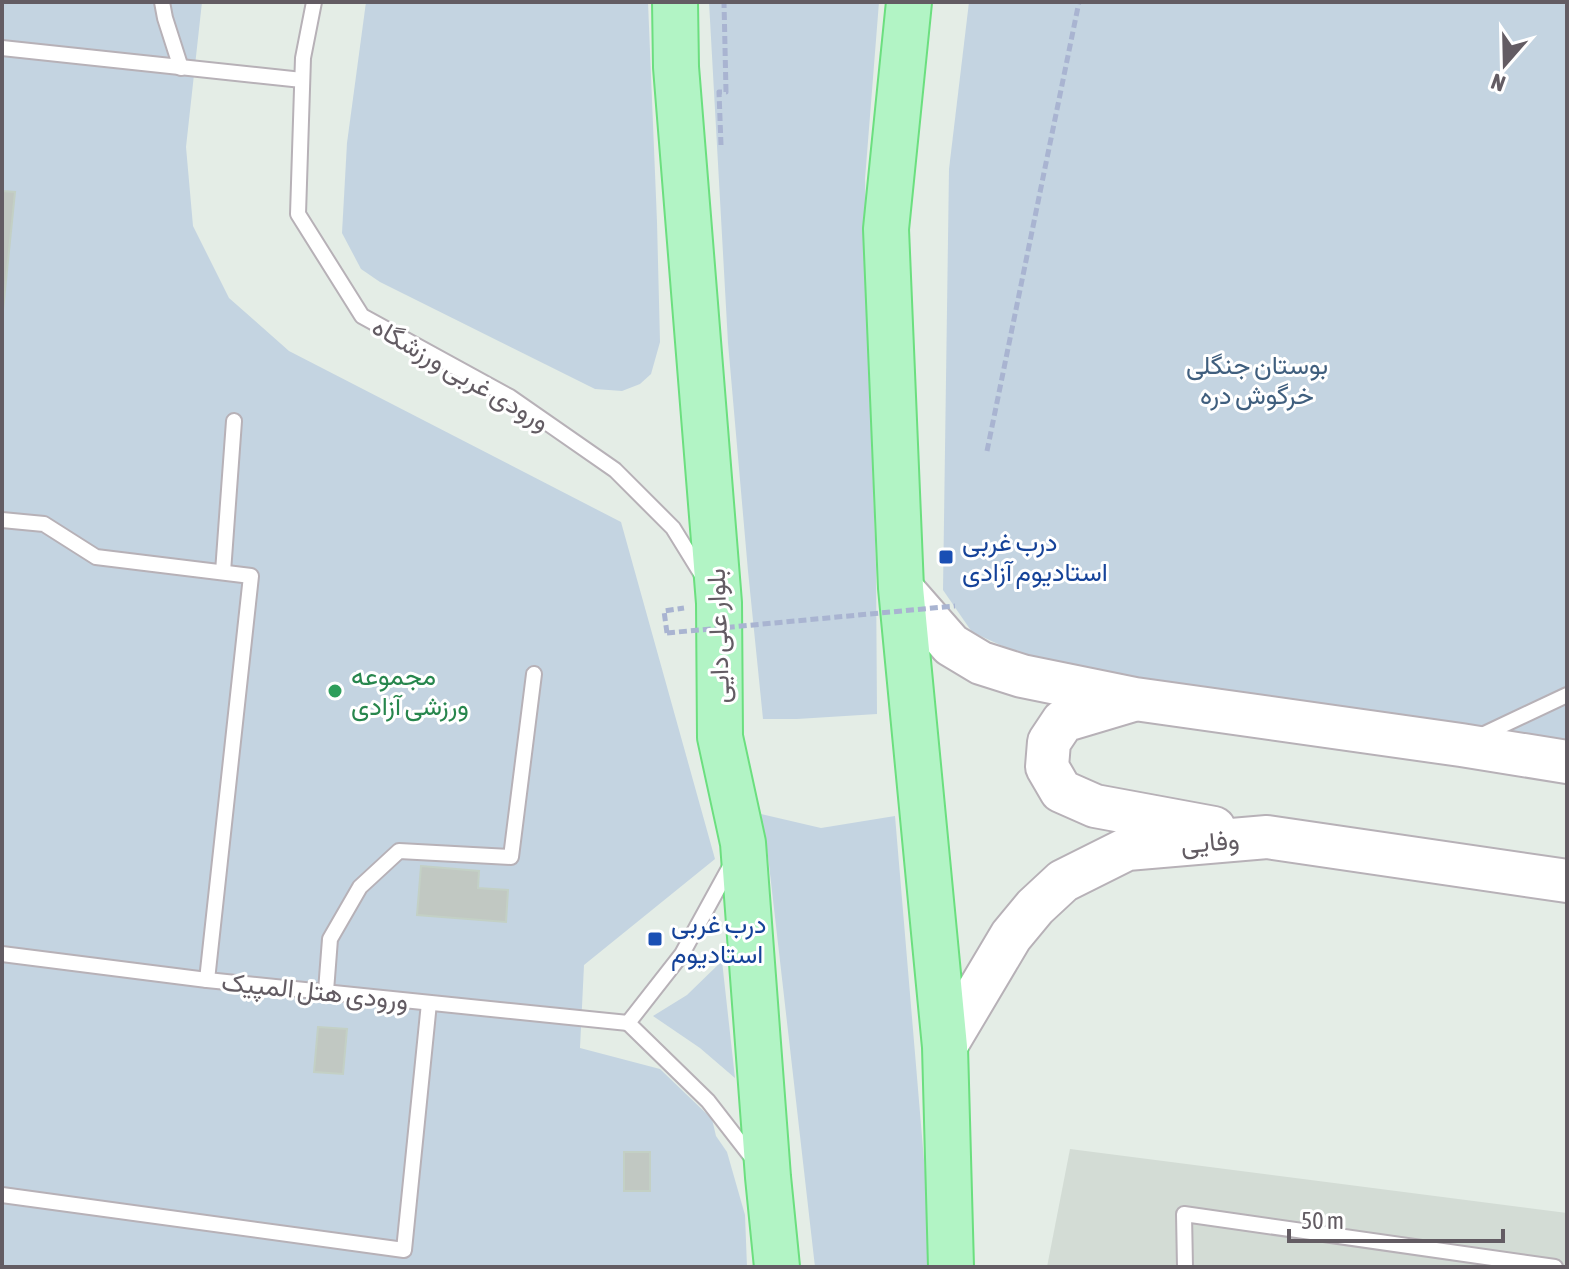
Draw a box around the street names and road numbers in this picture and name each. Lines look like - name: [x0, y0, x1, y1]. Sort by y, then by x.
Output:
- street label: ورودی غربی ورزشگاه: [367, 311, 555, 438]
- street label: بلوار علی دایی: [701, 568, 736, 704]
- street label: وفایی: [1179, 824, 1241, 861]
- street label: ورودی هتل المپیک: [220, 966, 410, 1019]

